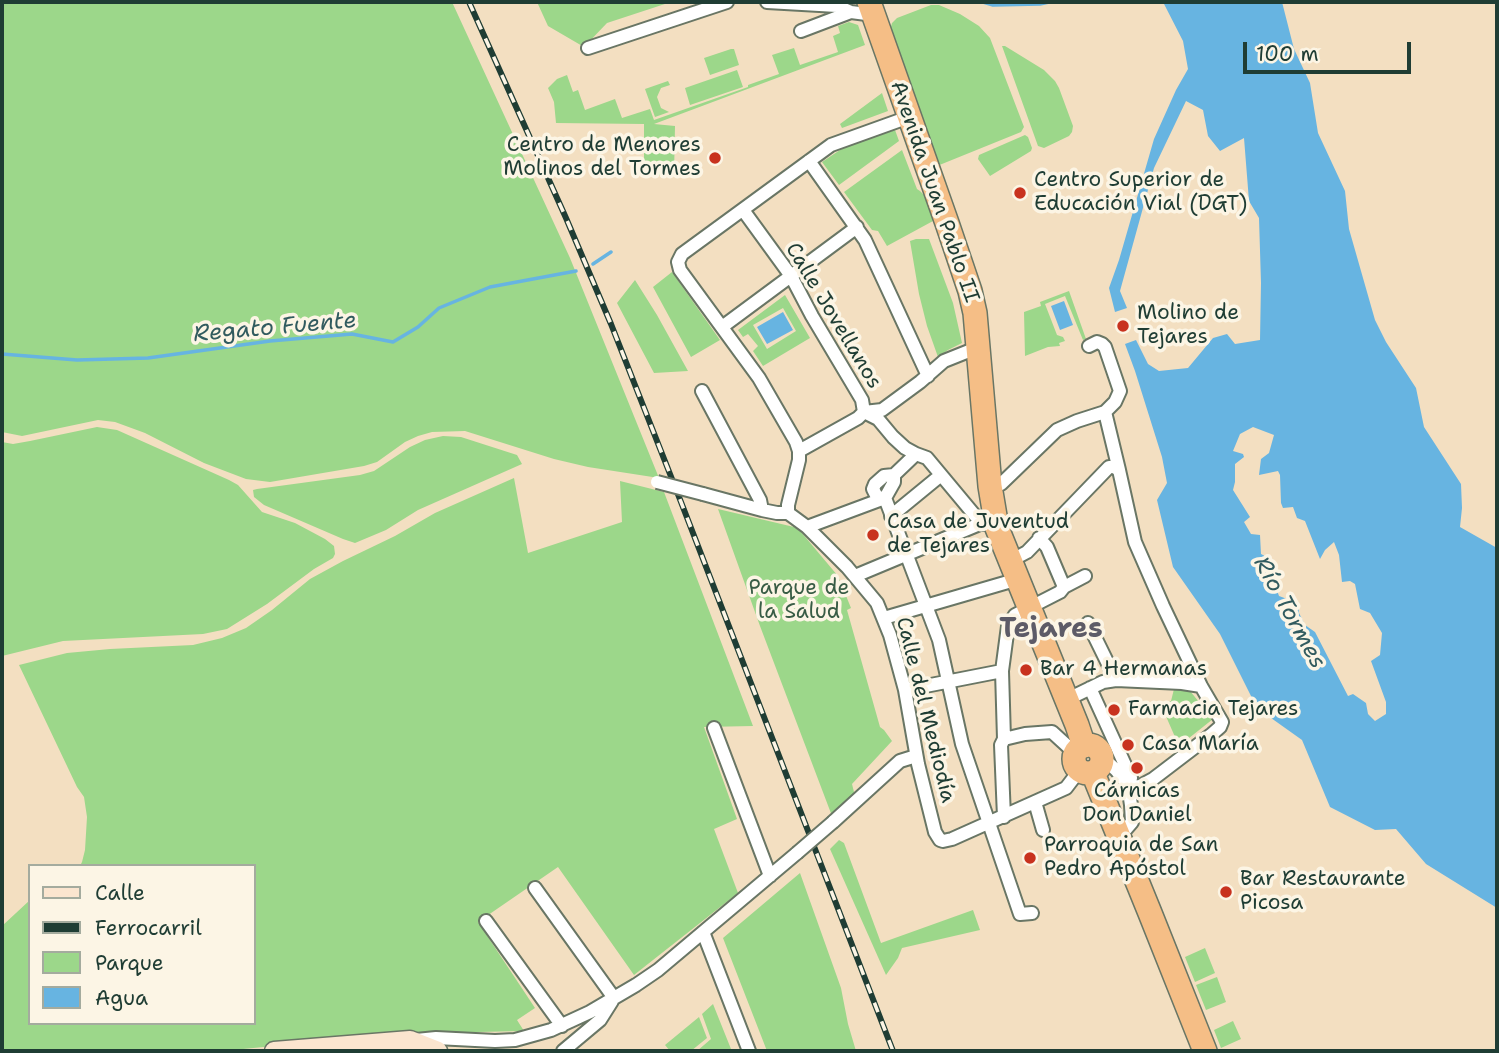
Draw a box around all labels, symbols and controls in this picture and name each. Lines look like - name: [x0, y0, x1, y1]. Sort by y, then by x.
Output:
- scale bar: [1247, 28, 1415, 72]
- text: 100 m: [1256, 40, 1319, 68]
- street label: Avenida Juan Pablo II: [884, 78, 984, 306]
- place label: Centro de Menores Molinos del Tormes: [503, 133, 701, 183]
- marker: Centro de Menores Molinos del Tormes: [707, 150, 723, 166]
- place label: Centro Superior de Educación Vial (DGT): [1034, 168, 1247, 218]
- marker: Centro Superior de Educación Vial (DGT): [1012, 185, 1028, 201]
- street label: Calle Jovellanos: [780, 238, 886, 394]
- place label: Molino de Tejares: [1137, 301, 1239, 351]
- water label: Regato Fuente: [192, 307, 358, 349]
- marker: Molino de Tejares: [1115, 318, 1131, 334]
- place label: Casa de Juventud de Tejares: [887, 510, 1069, 560]
- marker: Casa de Juventud de Tejares: [865, 527, 881, 543]
- water label: Río Tormes: [1247, 552, 1331, 674]
- park label: Parque de la Salud: [749, 576, 849, 626]
- district label: Tejares: [999, 613, 1103, 647]
- street label: Calle del Mediodía: [890, 615, 960, 805]
- place label: Bar 4 Hermanas: [1040, 657, 1207, 683]
- marker: Bar 4 Hermanas: [1018, 662, 1034, 678]
- place label: Farmacia Tejares: [1128, 697, 1298, 723]
- marker: Farmacia Tejares: [1106, 702, 1122, 718]
- place label: Casa María: [1142, 732, 1259, 758]
- marker: Casa María: [1120, 737, 1136, 753]
- marker: Cárnicas Don Daniel: [1129, 760, 1145, 776]
- place label: Cárnicas Don Daniel: [1082, 779, 1192, 829]
- place label: Parroquia de San Pedro Apóstol: [1044, 833, 1218, 883]
- marker: Parroquia de San Pedro Apóstol: [1022, 850, 1038, 866]
- legend: [28, 864, 256, 1025]
- place label: Bar Restaurante Picosa: [1240, 867, 1406, 917]
- text: Calle: [95, 879, 145, 907]
- marker: Bar Restaurante Picosa: [1218, 884, 1234, 900]
- text: Ferrocarril: [95, 914, 202, 942]
- text: Parque: [95, 949, 164, 977]
- text: Agua: [95, 984, 148, 1012]

